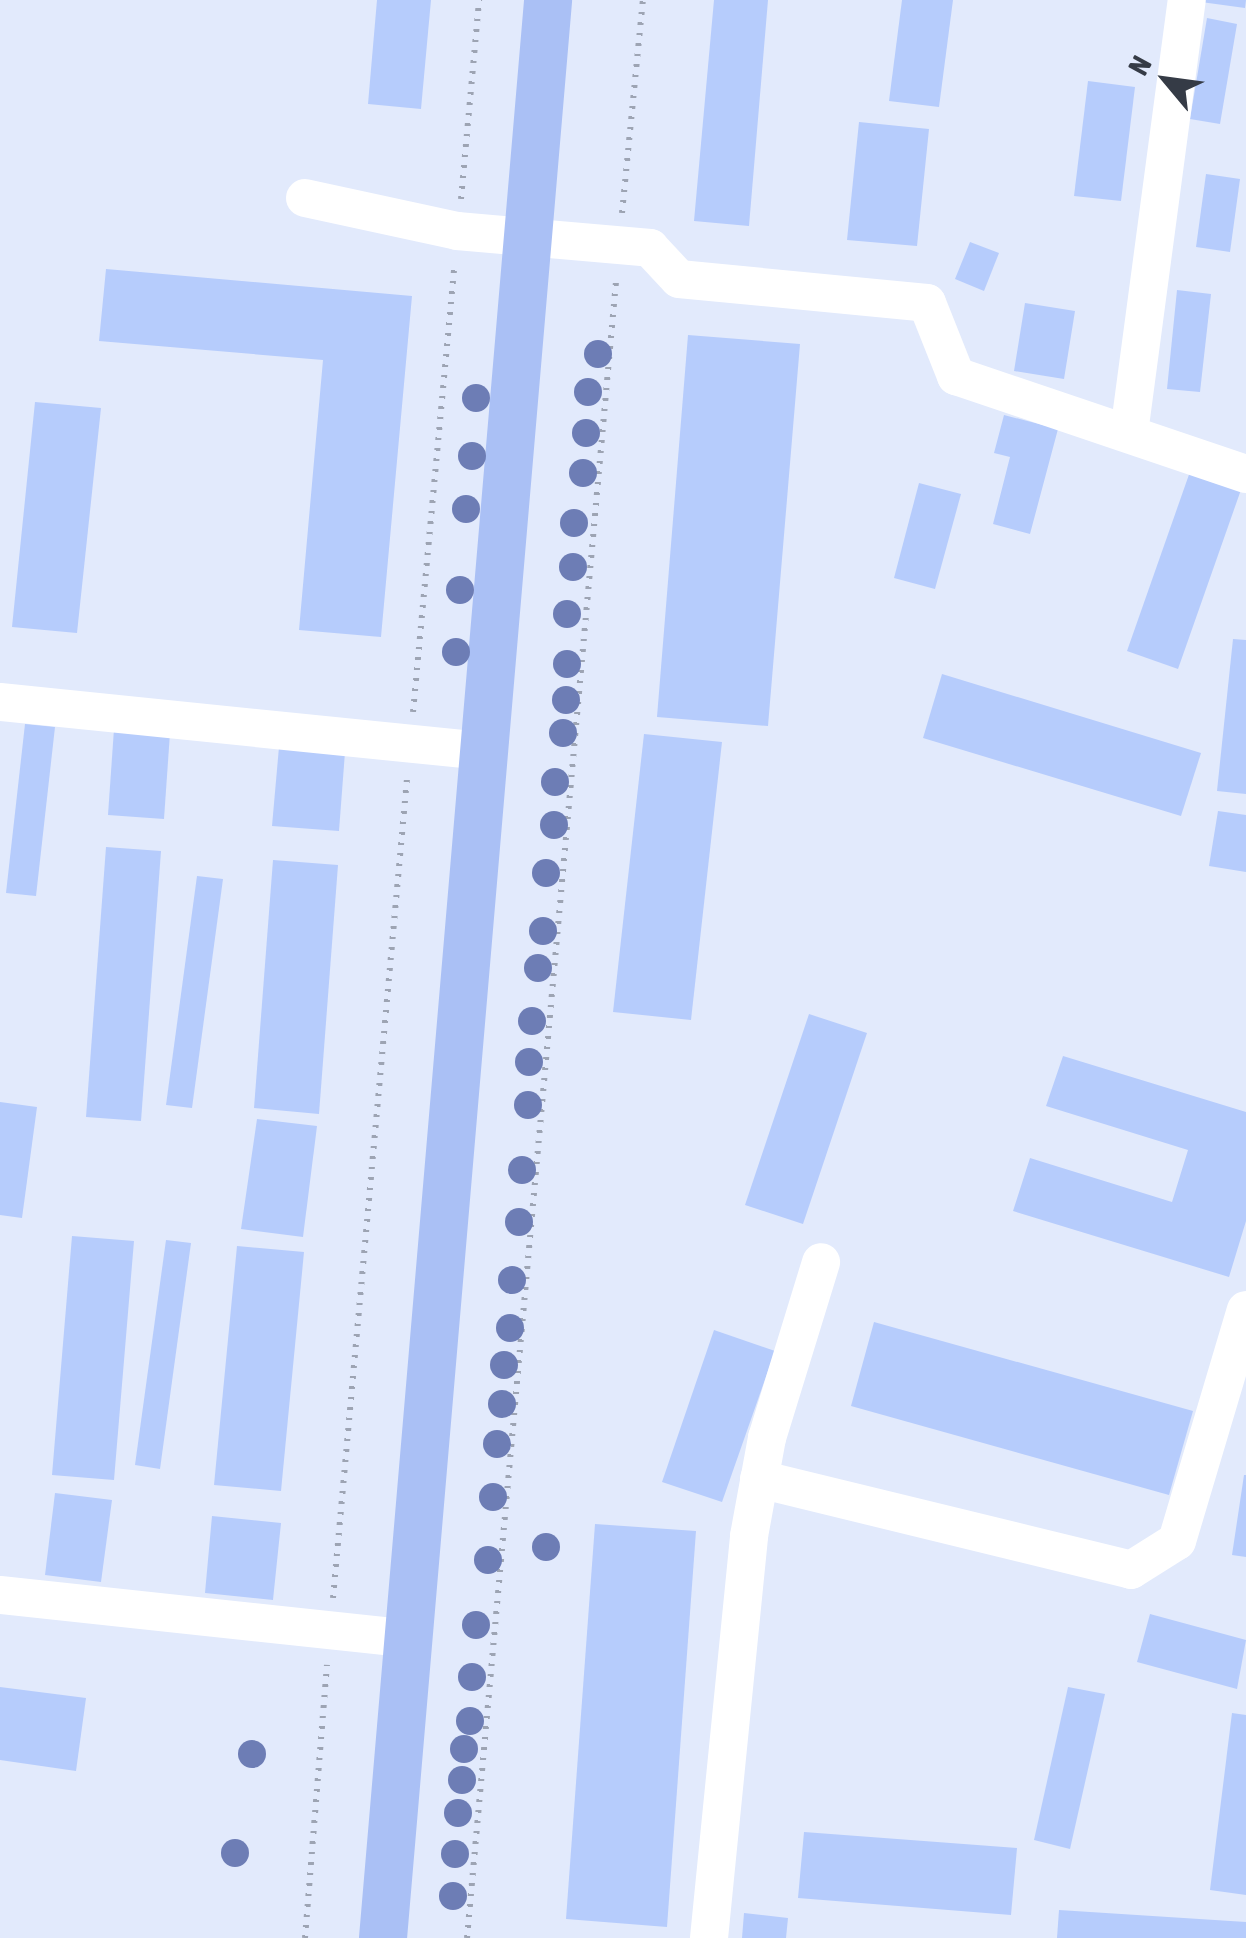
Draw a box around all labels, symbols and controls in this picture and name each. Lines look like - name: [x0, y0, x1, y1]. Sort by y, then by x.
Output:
- north arrow: [1116, 30, 1216, 130]
- text: N: [1122, 50, 1158, 80]

